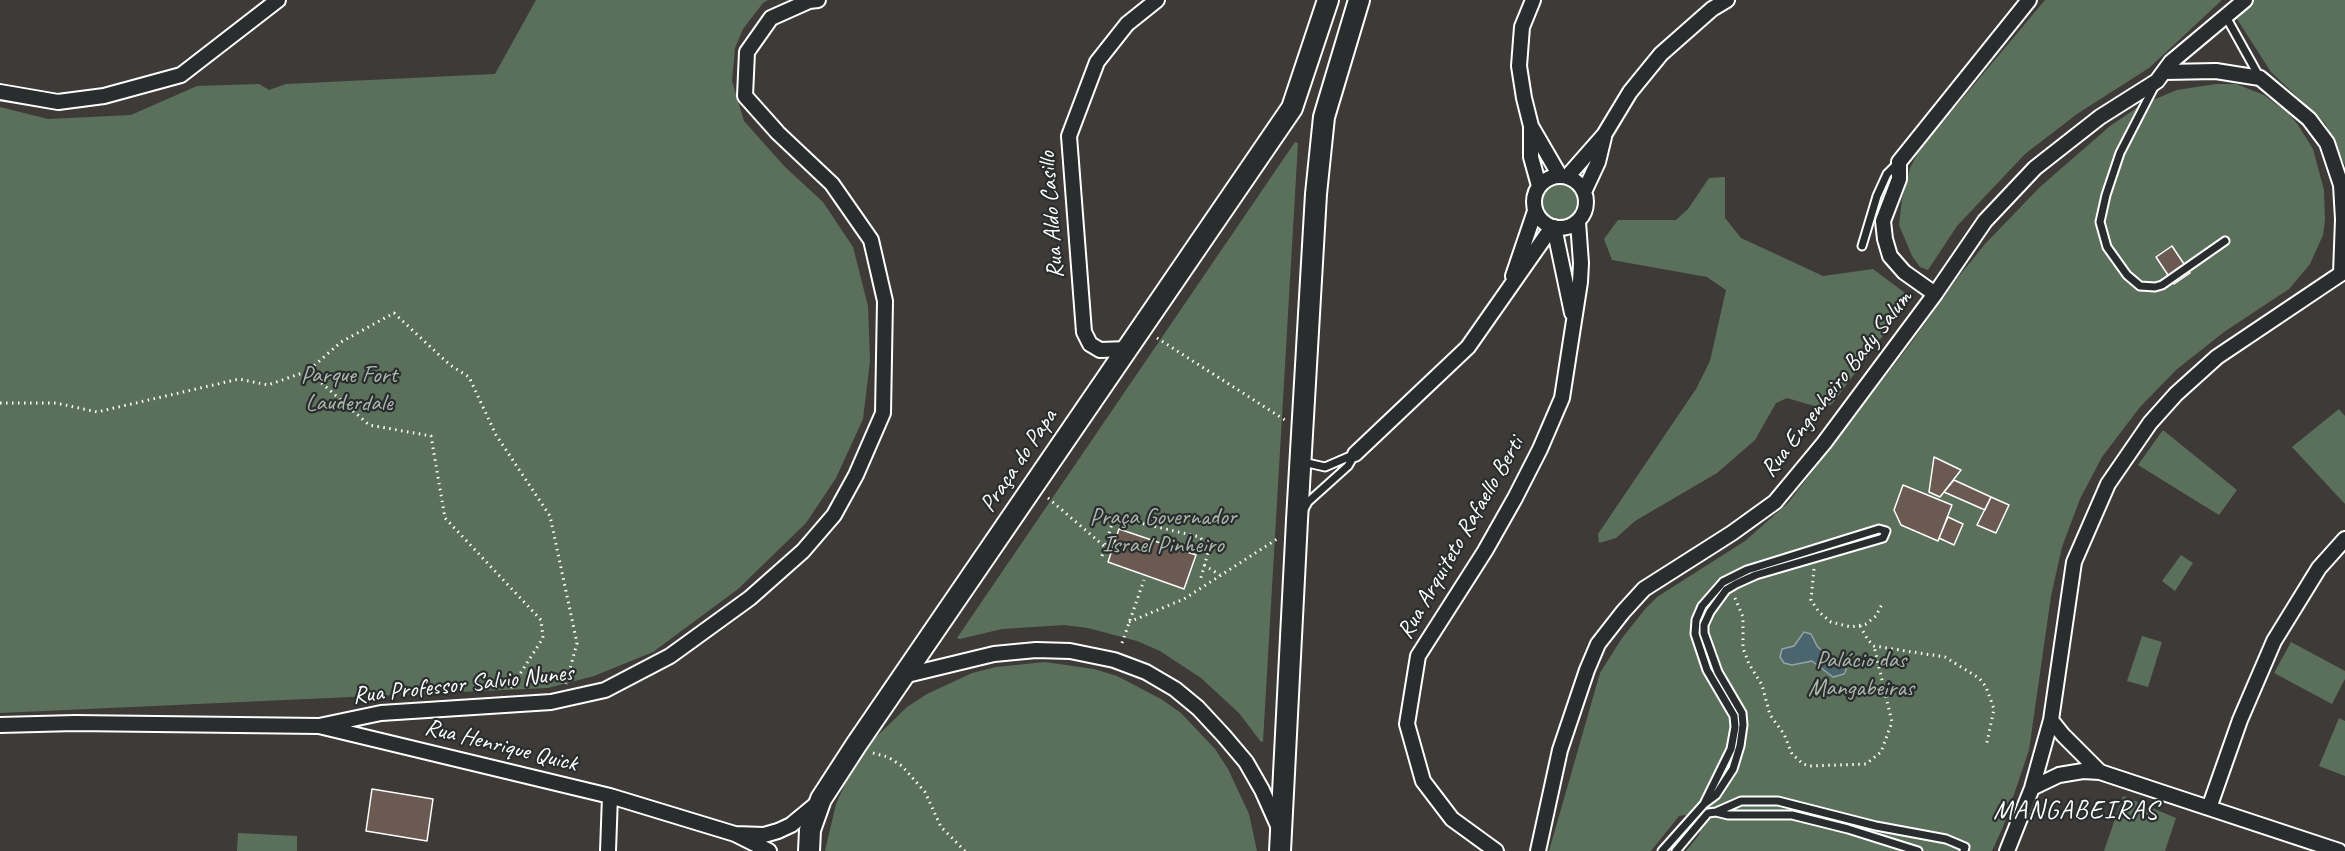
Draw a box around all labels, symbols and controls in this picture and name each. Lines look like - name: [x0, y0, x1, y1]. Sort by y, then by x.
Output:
- street label: Rua Aldo Casillo: [1033, 150, 1071, 280]
- street label: Rua Engenheiro Bady Salum: [1755, 285, 1919, 483]
- park label: Parque Fort Lauderdale: [301, 362, 397, 418]
- street label: Praça do Papa: [974, 404, 1064, 518]
- street label: Rua Arquiteto Rafaello Berti: [1391, 432, 1531, 644]
- park label: Praça Governador Israel Pinheiro: [1090, 504, 1236, 560]
- park label: Palácio das Mangabeiras: [1808, 647, 1914, 703]
- street label: Rua Professor Salvio Nunes: [351, 659, 575, 711]
- street label: Rua Henrique Quick: [422, 713, 580, 779]
- district label: MANGABEIRAS: [1994, 795, 2158, 827]

